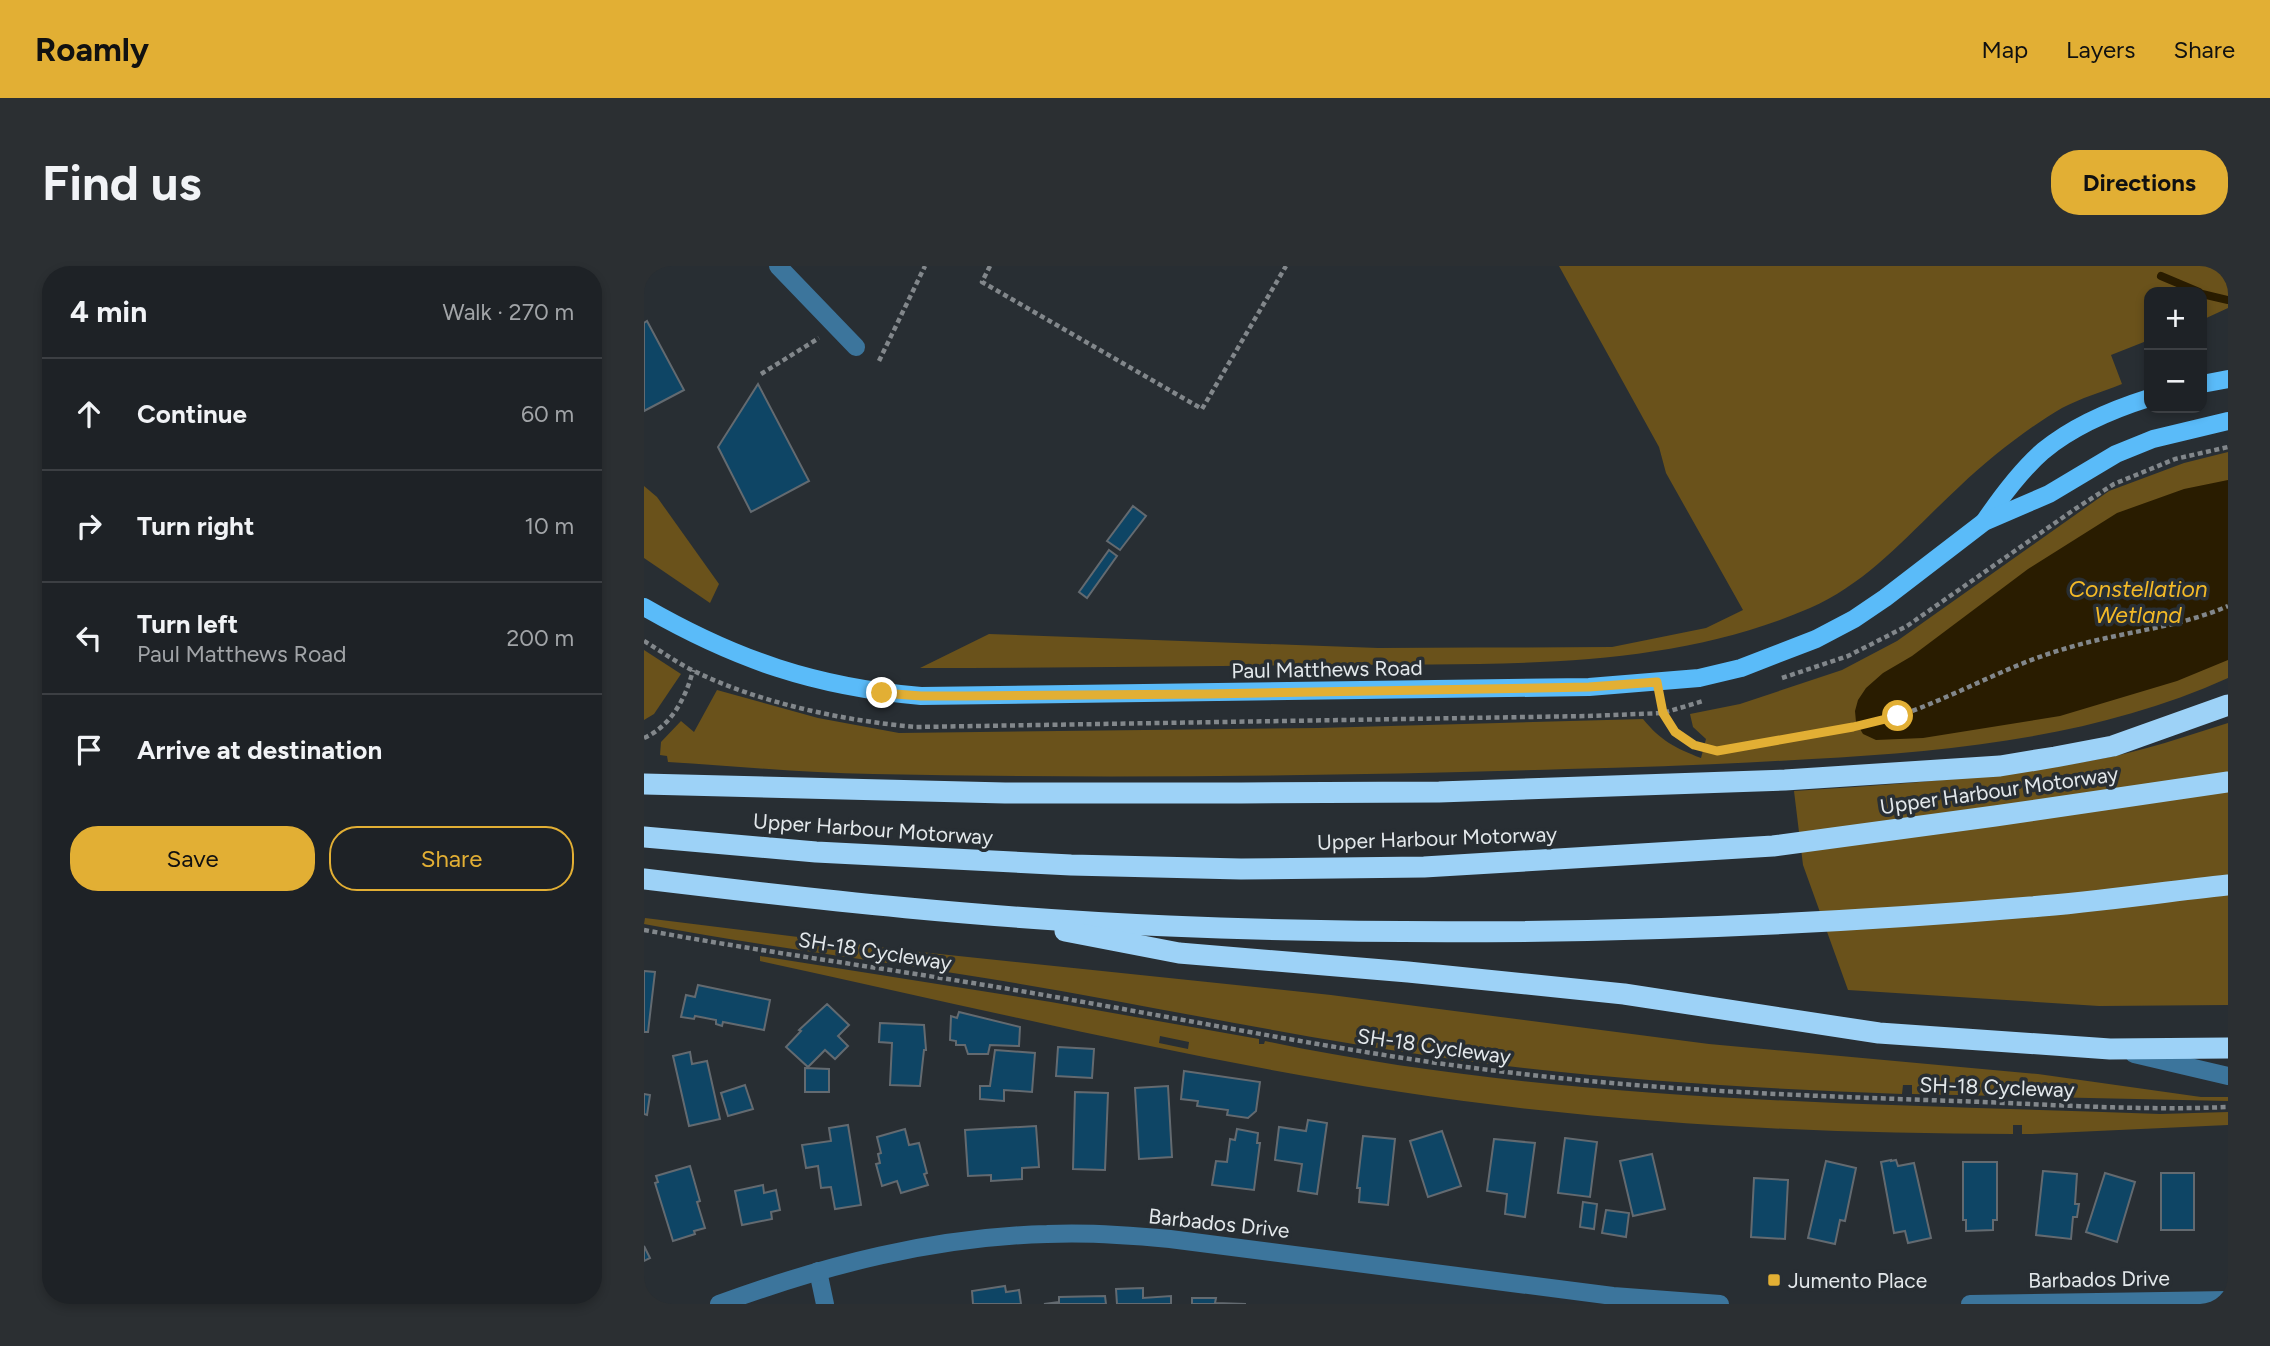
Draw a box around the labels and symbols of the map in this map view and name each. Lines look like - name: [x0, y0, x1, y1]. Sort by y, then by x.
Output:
- water label: Constellation Wetland: [2068, 575, 2208, 629]
- street label: Paul Matthews Road: [1231, 655, 1423, 683]
- route end: [866, 677, 897, 708]
- route start: [1882, 700, 1913, 731]
- street label: Upper Harbour Motorway: [1878, 761, 2120, 819]
- street label: Upper Harbour Motorway: [752, 808, 994, 850]
- street label: Upper Harbour Motorway: [1316, 821, 1558, 855]
- street label: SH-18 Cycleway: [796, 927, 954, 975]
- street label: SH-18 Cycleway: [1355, 1023, 1513, 1069]
- street label: SH-18 Cycleway: [1919, 1072, 2075, 1102]
- street label: Barbados Drive: [1147, 1203, 1291, 1243]
- street label: Barbados Drive: [2028, 1265, 2170, 1293]
- place label: Jumento Place: [1788, 1268, 1927, 1293]
- marker: Jumento Place: [1766, 1272, 1782, 1288]

